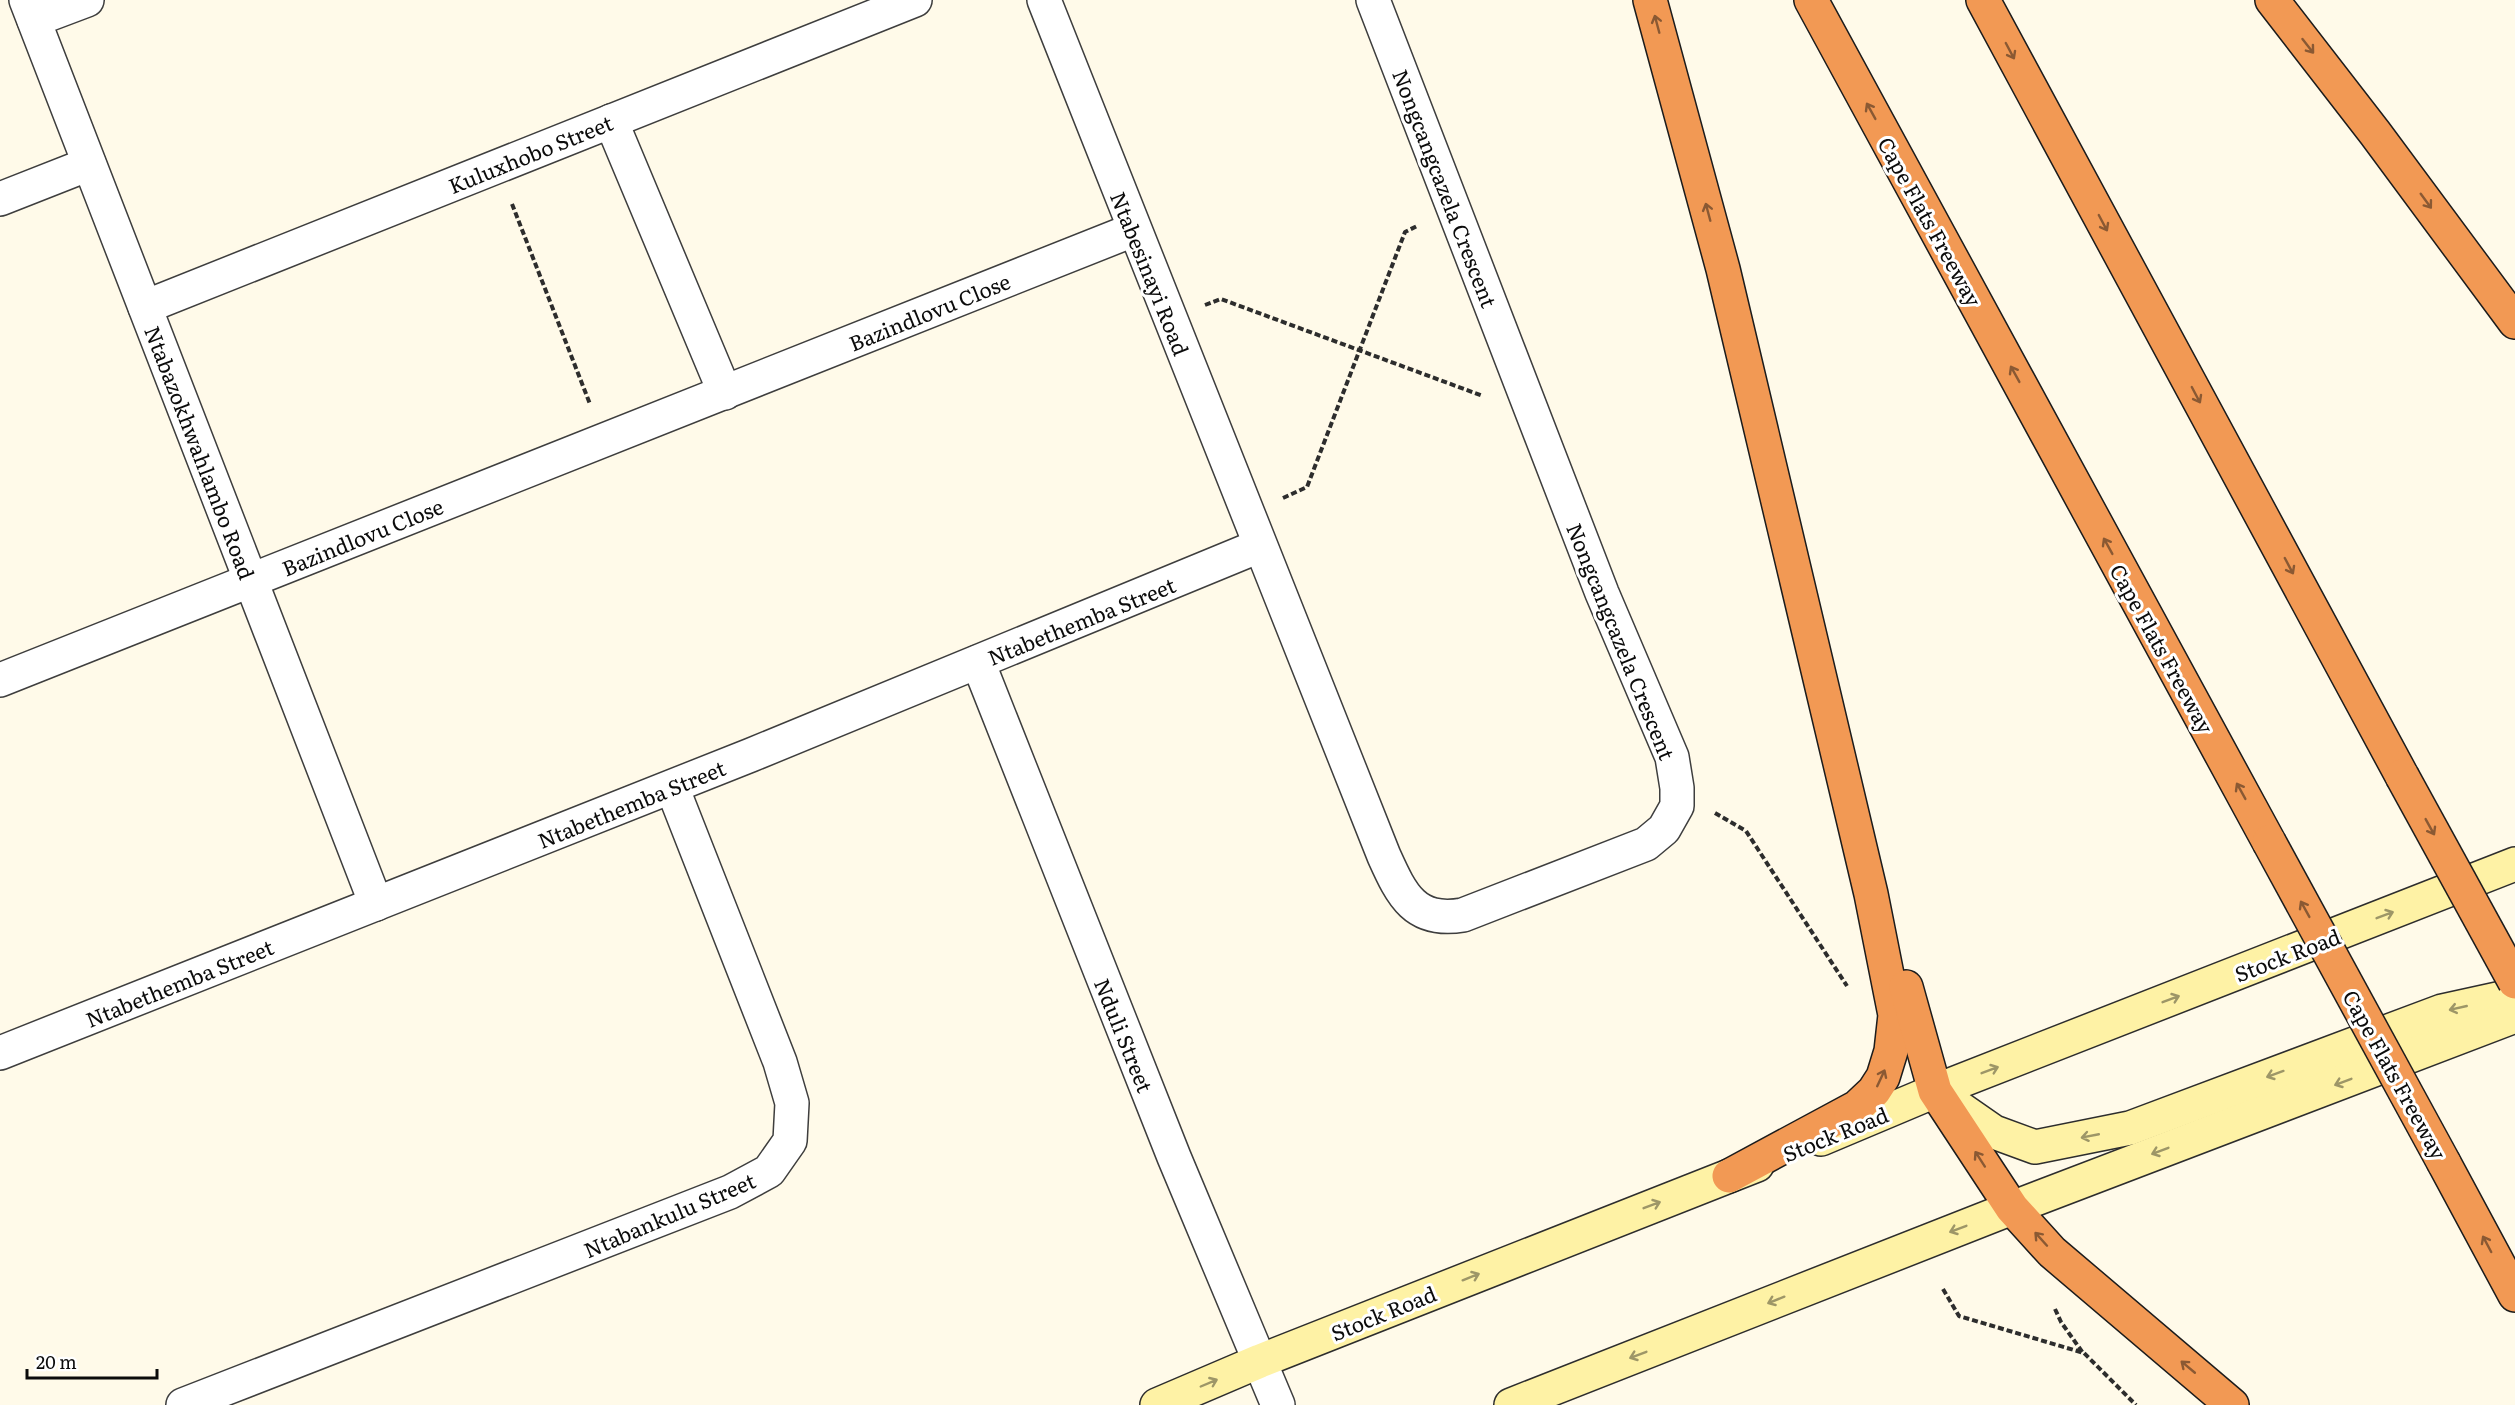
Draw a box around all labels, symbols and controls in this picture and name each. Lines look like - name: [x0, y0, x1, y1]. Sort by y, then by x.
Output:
- one-way arrow: [1650, 15, 1662, 34]
- one-way arrow: [2301, 38, 2314, 54]
- one-way arrow: [2005, 42, 2016, 60]
- street label: Nongcangcazela Crescent: [1386, 64, 1506, 312]
- one-way arrow: [1865, 103, 1877, 120]
- street label: Kuluxhobo Street: [443, 106, 617, 200]
- street label: Cape Flats Freeway: [1872, 131, 1991, 312]
- street label: Ntabesinayi Road: [1104, 186, 1198, 360]
- one-way arrow: [2420, 193, 2432, 209]
- one-way arrow: [1701, 203, 1713, 222]
- one-way arrow: [2097, 214, 2109, 231]
- street label: Bazindlovu Close: [844, 264, 1014, 357]
- street label: Ntabazokhwahlambo Road: [138, 321, 264, 583]
- one-way arrow: [2009, 366, 2020, 384]
- one-way arrow: [2191, 385, 2202, 403]
- street label: Bazindlovu Close: [277, 489, 447, 582]
- street label: Nongcangcazela Crescent: [1560, 518, 1684, 765]
- one-way arrow: [2102, 538, 2114, 555]
- one-way arrow: [2283, 557, 2295, 574]
- street label: Cape Flats Freeway: [2104, 558, 2223, 739]
- street label: Ntabethemba Street: [982, 568, 1180, 672]
- street label: Ntabethemba Street: [532, 751, 730, 855]
- one-way arrow: [2235, 783, 2247, 800]
- one-way arrow: [2424, 818, 2436, 835]
- one-way arrow: [2299, 901, 2311, 918]
- one-way arrow: [2375, 909, 2394, 920]
- street label: Stock Road: [2229, 920, 2345, 988]
- street label: Ntabethemba Street: [80, 930, 278, 1034]
- street label: Nduli Street: [1088, 973, 1162, 1097]
- street label: Cape Flats Freeway: [2337, 984, 2456, 1165]
- one-way arrow: [2162, 993, 2180, 1004]
- one-way arrow: [2449, 1002, 2468, 1014]
- one-way arrow: [1980, 1064, 1999, 1075]
- one-way arrow: [1876, 1069, 1888, 1087]
- one-way arrow: [2266, 1069, 2284, 1080]
- one-way arrow: [2334, 1077, 2352, 1088]
- street label: Stock Road: [1778, 1098, 1893, 1168]
- one-way arrow: [2081, 1131, 2100, 1142]
- one-way arrow: [2151, 1146, 2170, 1157]
- one-way arrow: [1974, 1151, 1986, 1168]
- street label: Ntabankulu Street: [578, 1164, 760, 1264]
- one-way arrow: [1642, 1199, 1661, 1210]
- one-way arrow: [1949, 1224, 1967, 1235]
- one-way arrow: [2034, 1232, 2048, 1247]
- one-way arrow: [2481, 1235, 2492, 1253]
- one-way arrow: [1461, 1271, 1479, 1282]
- street label: Stock Road: [1326, 1277, 1441, 1347]
- one-way arrow: [1768, 1296, 1786, 1307]
- scale bar: [27, 1342, 158, 1380]
- text: 20 m: [36, 1348, 77, 1375]
- one-way arrow: [1630, 1350, 1648, 1361]
- one-way arrow: [2181, 1360, 2196, 1374]
- one-way arrow: [1199, 1377, 1217, 1388]

